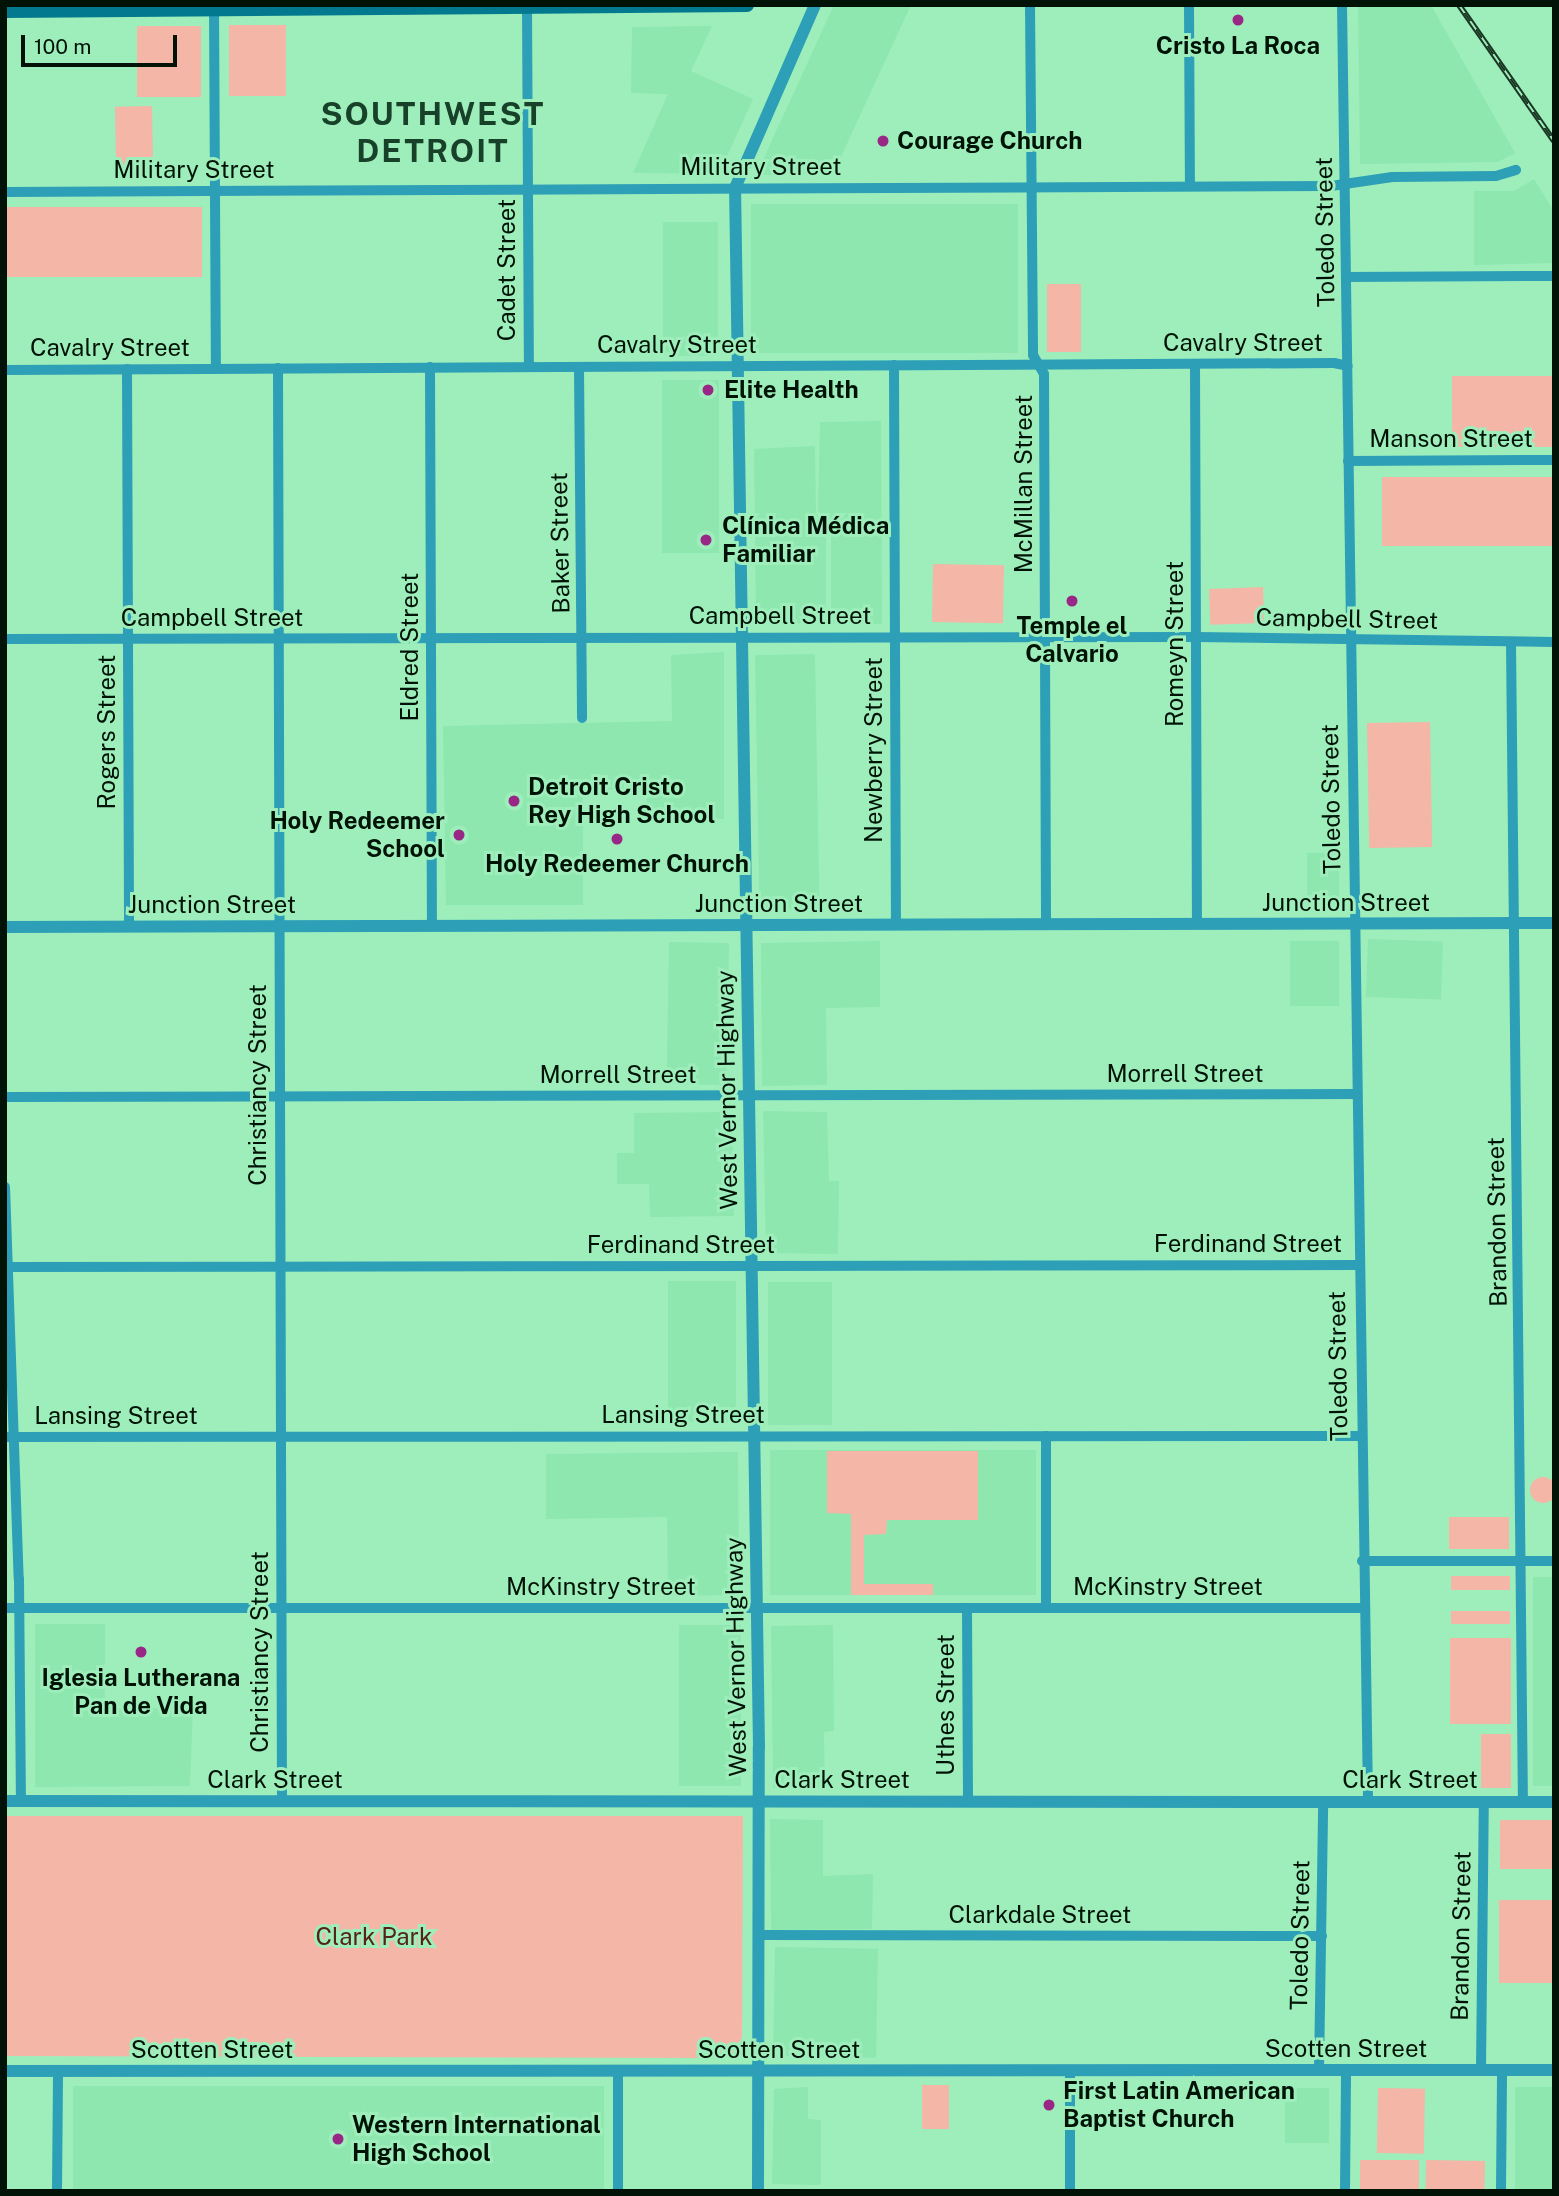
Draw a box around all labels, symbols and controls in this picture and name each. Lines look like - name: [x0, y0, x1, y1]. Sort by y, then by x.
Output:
- marker: Cristo La Roca: [1230, 12, 1246, 28]
- scale bar: [24, 21, 180, 65]
- place label: Cristo La Roca: [1156, 32, 1320, 60]
- text: 100 m: [34, 34, 91, 59]
- district label: SOUTHWEST DETROIT: [322, 96, 544, 171]
- place label: Courage Church: [897, 127, 1083, 155]
- marker: Courage Church: [875, 133, 891, 149]
- street label: Military Street: [680, 153, 842, 181]
- street label: Military Street: [113, 156, 275, 184]
- street label: Toledo Street: [1309, 157, 1341, 307]
- street label: Cadet Street: [493, 199, 521, 341]
- street label: Cavalry Street: [1163, 329, 1323, 357]
- street label: Cavalry Street: [597, 331, 757, 359]
- street label: Cavalry Street: [30, 334, 190, 362]
- place label: Elite Health: [724, 376, 859, 404]
- marker: Elite Health: [698, 380, 718, 400]
- street label: McMillan Street: [1010, 395, 1038, 573]
- street label: Manson Street: [1369, 425, 1533, 453]
- street label: Baker Street: [544, 472, 576, 614]
- place label: Clínica Médica Familiar: [722, 512, 889, 568]
- marker: Clínica Médica Familiar: [696, 530, 716, 550]
- street label: Romeyn Street: [1161, 561, 1189, 727]
- street label: Eldred Street: [396, 573, 424, 721]
- marker: Temple el Calvario: [1064, 593, 1080, 609]
- street label: Campbell Street: [689, 602, 871, 630]
- street label: Campbell Street: [1255, 603, 1439, 635]
- street label: Campbell Street: [121, 604, 303, 632]
- place label: Temple el Calvario: [1017, 612, 1127, 668]
- street label: Rogers Street: [93, 655, 121, 809]
- street label: Newberry Street: [860, 657, 888, 843]
- street label: Toledo Street: [1315, 724, 1347, 874]
- place label: Detroit Cristo Rey High School: [528, 773, 715, 829]
- marker: Detroit Cristo Rey High School: [506, 793, 522, 809]
- place label: Holy Redeemer School: [269, 807, 445, 863]
- marker: Holy Redeemer School: [451, 827, 467, 843]
- marker: Holy Redeemer Church: [609, 831, 625, 847]
- place label: Holy Redeemer Church: [485, 850, 749, 878]
- street label: Junction Street: [1262, 889, 1430, 917]
- street label: Junction Street: [695, 890, 863, 918]
- street label: Junction Street: [128, 891, 296, 919]
- street label: West Vernor Highway: [711, 970, 743, 1210]
- street label: Christiancy Street: [244, 984, 272, 1186]
- street label: Morrell Street: [1107, 1060, 1263, 1088]
- street label: Morrell Street: [540, 1061, 696, 1089]
- street label: Brandon Street: [1481, 1137, 1513, 1307]
- street label: Ferdinand Street: [1154, 1230, 1342, 1258]
- street label: Ferdinand Street: [587, 1231, 775, 1259]
- street label: Toledo Street: [1322, 1291, 1354, 1441]
- street label: Lansing Street: [601, 1401, 765, 1429]
- street label: Lansing Street: [34, 1402, 198, 1430]
- street label: West Vernor Highway: [720, 1537, 752, 1777]
- street label: Christiancy Street: [246, 1551, 274, 1753]
- street label: McKinstry Street: [506, 1573, 696, 1601]
- street label: McKinstry Street: [1073, 1573, 1263, 1601]
- street label: Uthes Street: [932, 1634, 960, 1776]
- marker: Iglesia Lutherana Pan de Vida: [133, 1644, 149, 1660]
- place label: Iglesia Lutherana Pan de Vida: [42, 1664, 240, 1720]
- street label: Clark Street: [207, 1766, 343, 1794]
- street label: Clark Street: [774, 1766, 910, 1794]
- street label: Clark Street: [1342, 1766, 1478, 1794]
- street label: Brandon Street: [1445, 1851, 1477, 2021]
- street label: Toledo Street: [1284, 1860, 1316, 2010]
- street label: Clarkdale Street: [948, 1901, 1132, 1929]
- park label: Clark Park: [316, 1923, 432, 1951]
- street label: Scotten Street: [1265, 2035, 1427, 2063]
- street label: Scotten Street: [131, 2036, 293, 2064]
- street label: Scotten Street: [698, 2036, 860, 2064]
- place label: First Latin American Baptist Church: [1063, 2077, 1295, 2133]
- marker: First Latin American Baptist Church: [1041, 2097, 1057, 2113]
- place label: Western International High School: [352, 2111, 601, 2167]
- marker: Western International High School: [330, 2131, 346, 2147]

